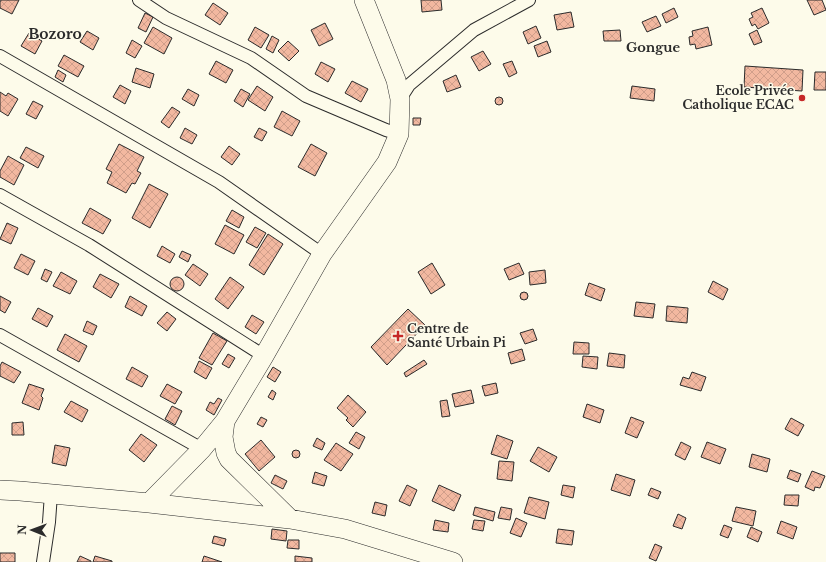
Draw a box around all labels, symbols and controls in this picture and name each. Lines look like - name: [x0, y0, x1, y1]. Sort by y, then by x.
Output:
- district label: Bozoro: [28, 25, 82, 43]
- district label: Gongue: [626, 39, 680, 56]
- place label: Ecole Privée Catholique ECAC: [682, 83, 794, 112]
- marker: Ecole Privée Catholique ECAC: [797, 93, 807, 103]
- place label: Centre de Santé Urbain Pi: [407, 321, 506, 350]
- marker: Centre de Santé Urbain Pi: [392, 330, 404, 342]
- north arrow: [12, 510, 52, 550]
- text: N: [15, 524, 29, 535]

